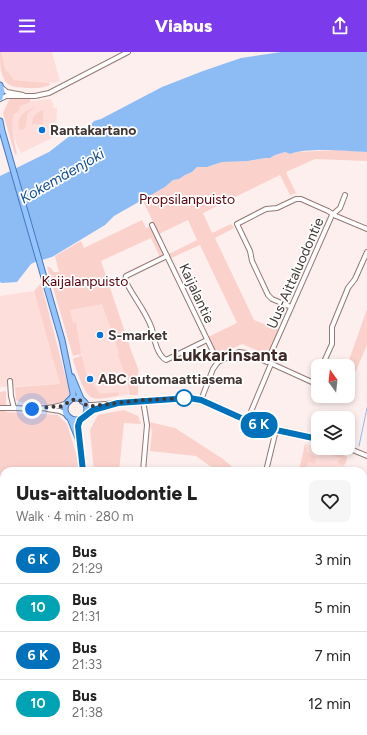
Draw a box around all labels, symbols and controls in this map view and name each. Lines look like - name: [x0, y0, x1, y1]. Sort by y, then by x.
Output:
- icon: menu: [16, 15, 38, 37]
- text: Viabus: [155, 15, 212, 37]
- icon: share: [329, 15, 351, 37]
- place label: Rantakartano: [50, 122, 136, 139]
- marker: Rantakartano: [37, 125, 47, 135]
- water label: Kokemäenjoki: [17, 144, 108, 207]
- park label: Propsilanpuisto: [139, 191, 235, 208]
- street label: Uus-Aittaluodontie: [263, 215, 328, 331]
- street label: Kaijalantie: [175, 261, 218, 326]
- park label: Kaijalanpuisto: [42, 273, 128, 290]
- place label: S-market: [108, 327, 168, 344]
- marker: S-market: [95, 330, 105, 340]
- district label: Lukkarinsanta: [172, 344, 288, 366]
- north arrow: [311, 359, 355, 403]
- map controls: [311, 359, 355, 455]
- place label: ABC automaattiasema: [98, 371, 243, 388]
- marker: ABC automaattiasema: [85, 374, 95, 384]
- unlabelled marker: [175, 389, 193, 407]
- your location: [22, 399, 42, 419]
- button: layers: [311, 411, 355, 455]
- line badge: 6 K: [236, 412, 282, 438]
- text: 6 K: [249, 416, 269, 433]
- button: heart: [309, 480, 351, 522]
- text: Uus-aittaluodontie L: [16, 482, 197, 505]
- text: Walk · 4 min · 280 m: [16, 509, 134, 524]
- text: Bus: [72, 543, 97, 561]
- text: 6 K: [28, 551, 48, 568]
- text: 3 min: [315, 551, 351, 569]
- text: 21:29: [72, 561, 103, 576]
- text: Bus: [72, 591, 97, 609]
- text: 10: [31, 599, 45, 616]
- text: 5 min: [314, 599, 351, 617]
- text: 21:31: [72, 609, 100, 624]
- text: Bus: [72, 639, 97, 657]
- text: 6 K: [28, 647, 48, 664]
- text: 7 min: [315, 647, 351, 665]
- text: 21:33: [72, 657, 102, 672]
- text: Bus: [72, 687, 97, 705]
- text: 10: [31, 695, 45, 712]
- text: 12 min: [308, 695, 351, 713]
- text: 21:38: [72, 705, 103, 720]

